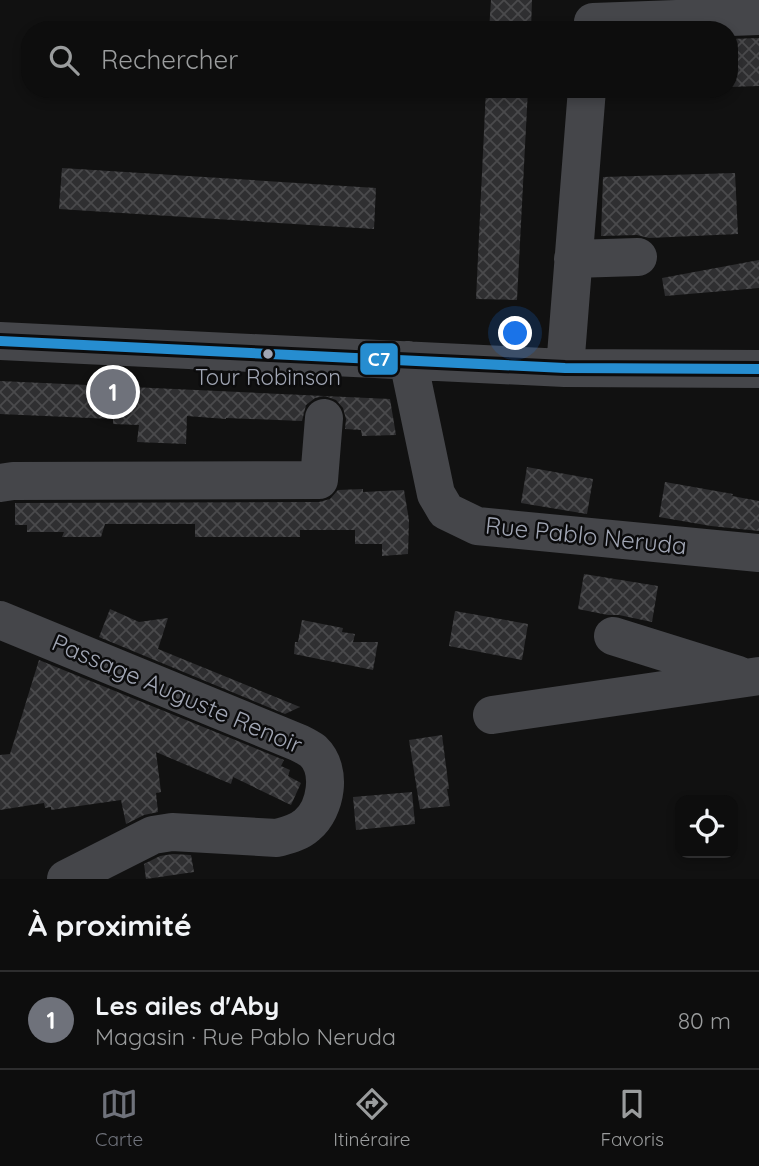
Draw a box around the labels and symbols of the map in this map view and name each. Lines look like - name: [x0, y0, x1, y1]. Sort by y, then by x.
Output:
- your location: [498, 316, 532, 350]
- line badge: C7: [359, 342, 399, 376]
- marker: Tour Robinson: [261, 347, 275, 361]
- text: C7: [368, 347, 390, 371]
- place label: Tour Robinson: [195, 363, 341, 391]
- pin: 1: [90, 366, 136, 418]
- street label: Rue Pablo Neruda: [484, 510, 688, 560]
- street label: Passage Auguste Renoir: [48, 627, 307, 760]

